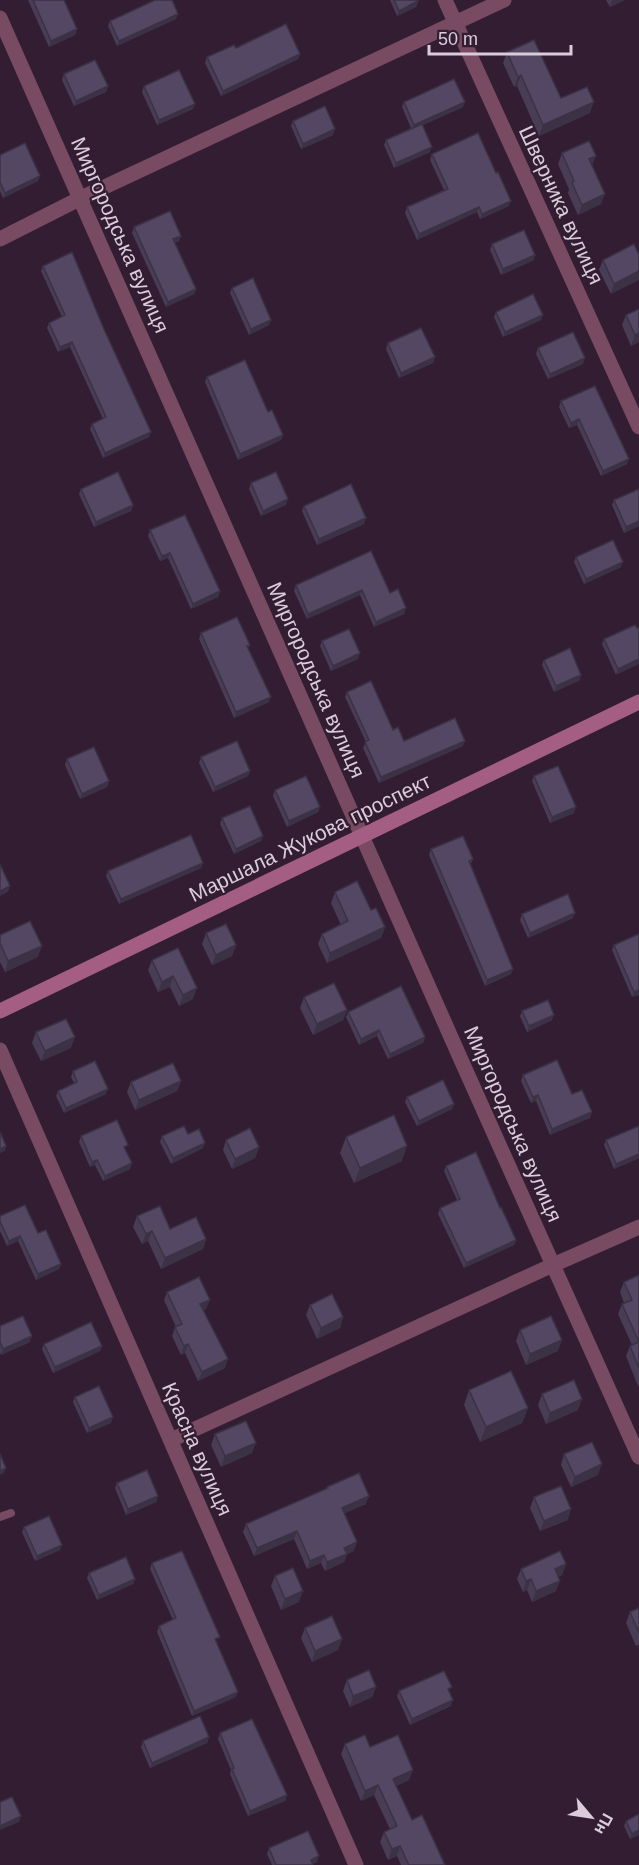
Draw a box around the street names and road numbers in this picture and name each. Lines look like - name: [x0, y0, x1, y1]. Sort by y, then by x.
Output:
- street label: Шверника вулиця: [515, 122, 608, 288]
- street label: Миргородська вулиця: [67, 133, 174, 336]
- street label: Миргородська вулиця: [263, 578, 370, 781]
- street label: Маршала Жукова проспект: [185, 769, 435, 906]
- street label: Миргородська вулиця: [460, 1022, 567, 1225]
- street label: Красна вулиця: [158, 1379, 237, 1519]

